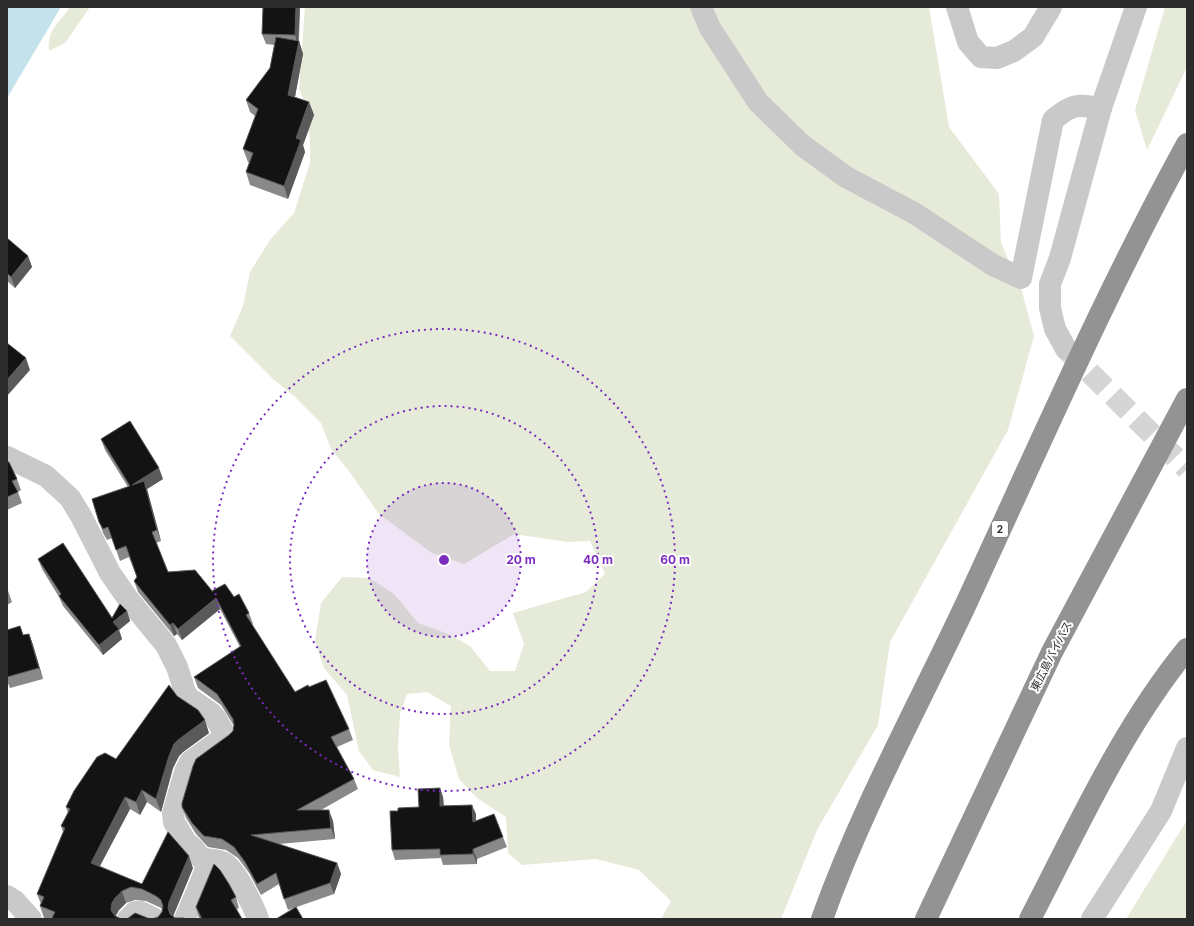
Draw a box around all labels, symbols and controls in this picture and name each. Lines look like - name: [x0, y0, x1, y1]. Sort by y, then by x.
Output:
- road number: 2: [992, 521, 1008, 537]
- text: 20 m: [506, 552, 536, 567]
- text: 40 m: [583, 552, 613, 567]
- text: 60 m: [660, 552, 690, 567]
- centre of rings: [437, 553, 451, 567]
- street label: 東広島バイパス: [1027, 619, 1075, 693]

